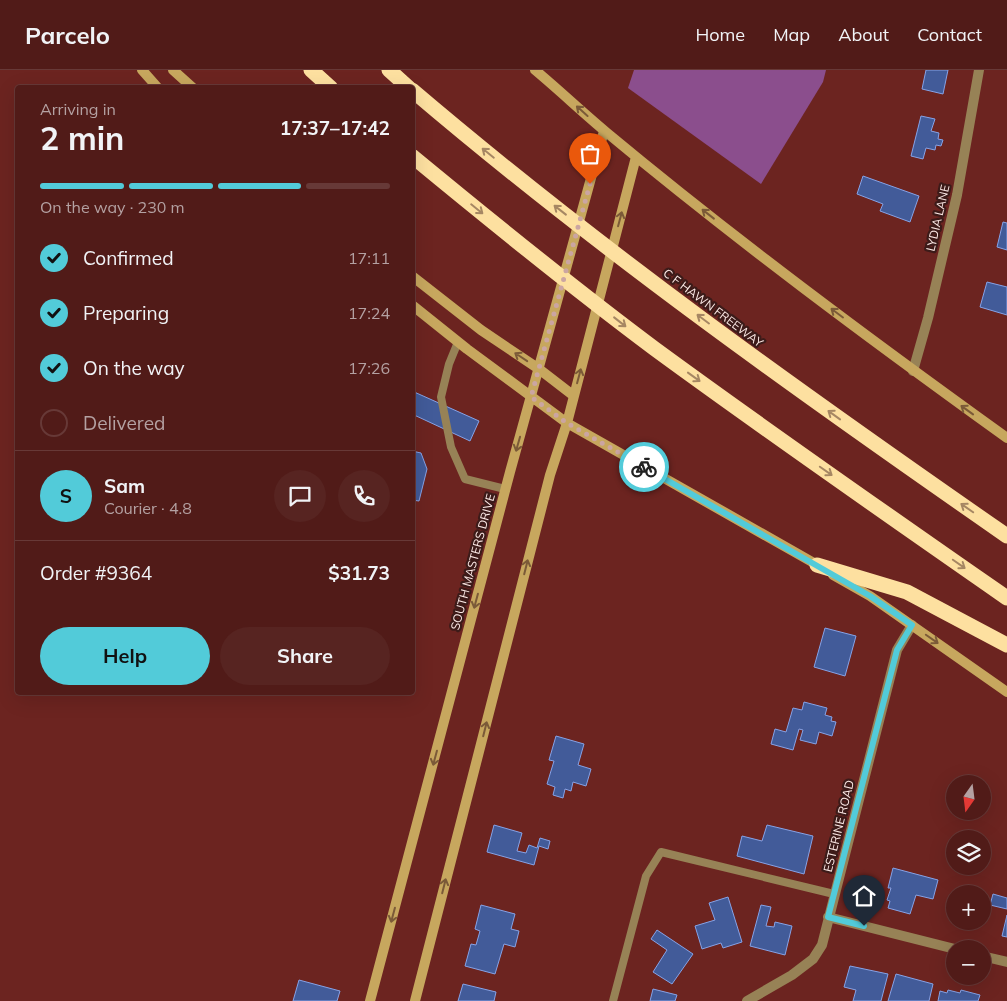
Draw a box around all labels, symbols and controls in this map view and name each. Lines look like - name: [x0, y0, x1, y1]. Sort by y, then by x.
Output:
- text: Parcelo: [25, 20, 110, 50]
- text: Home: [695, 23, 745, 46]
- text: Map: [773, 23, 810, 46]
- text: About: [838, 23, 889, 46]
- text: Contact: [917, 23, 982, 46]
- text: Arriving in: [40, 99, 116, 119]
- one-way arrow: [576, 105, 589, 117]
- text: 17:37–17:42: [280, 116, 390, 140]
- text: 2 min: [40, 118, 124, 158]
- pin: [569, 133, 611, 184]
- icon: bag: [576, 140, 604, 168]
- one-way arrow: [482, 147, 495, 159]
- street label: LYDIA LANE: [923, 183, 952, 253]
- text: On the way · 230 m: [40, 197, 185, 217]
- one-way arrow: [471, 204, 484, 215]
- one-way arrow: [553, 205, 567, 215]
- one-way arrow: [701, 209, 715, 219]
- one-way arrow: [616, 211, 625, 227]
- icon: check: [40, 244, 68, 272]
- text: Confirmed: [83, 246, 174, 270]
- text: 17:11: [348, 248, 390, 268]
- street label: C F HAWN FREEWAY: [660, 265, 767, 350]
- icon: check: [40, 299, 68, 327]
- text: Preparing: [83, 301, 169, 325]
- text: 17:24: [348, 303, 390, 323]
- one-way arrow: [831, 307, 844, 318]
- one-way arrow: [696, 314, 710, 324]
- one-way arrow: [613, 316, 626, 327]
- one-way arrow: [514, 352, 528, 362]
- icon: check: [40, 354, 68, 382]
- text: On the way: [83, 356, 185, 380]
- text: 17:26: [348, 358, 390, 378]
- one-way arrow: [575, 368, 584, 384]
- one-way arrow: [687, 371, 700, 382]
- one-way arrow: [961, 405, 975, 415]
- one-way arrow: [827, 410, 841, 420]
- text: Delivered: [83, 411, 165, 435]
- one-way arrow: [512, 435, 522, 451]
- courier: [619, 442, 669, 492]
- icon: bike: [630, 453, 658, 481]
- one-way arrow: [819, 466, 833, 476]
- button: chat: [274, 470, 326, 522]
- button: phone: [338, 470, 390, 522]
- text: Sam: [104, 474, 145, 498]
- text: S: [60, 484, 72, 508]
- street label: SOUTH MASTERS DRIVE: [447, 492, 498, 632]
- text: Courier · 4.8: [104, 498, 192, 518]
- one-way arrow: [960, 503, 974, 513]
- one-way arrow: [952, 559, 966, 569]
- one-way arrow: [522, 560, 531, 576]
- text: Order #9364: [40, 561, 152, 585]
- text: $31.73: [328, 561, 390, 585]
- one-way arrow: [471, 592, 480, 608]
- button: Help: [40, 627, 210, 685]
- button: Share: [220, 627, 390, 685]
- one-way arrow: [925, 634, 939, 644]
- one-way arrow: [481, 721, 490, 737]
- one-way arrow: [429, 749, 439, 765]
- north arrow: [946, 775, 991, 820]
- map controls: [946, 775, 991, 985]
- street label: ESTERINE ROAD: [820, 778, 857, 873]
- button: layers: [946, 830, 991, 875]
- pin: [843, 875, 885, 926]
- one-way arrow: [440, 878, 450, 894]
- icon: home: [850, 882, 878, 910]
- button: +: [946, 885, 991, 930]
- one-way arrow: [388, 906, 397, 922]
- button: −: [946, 940, 991, 985]

